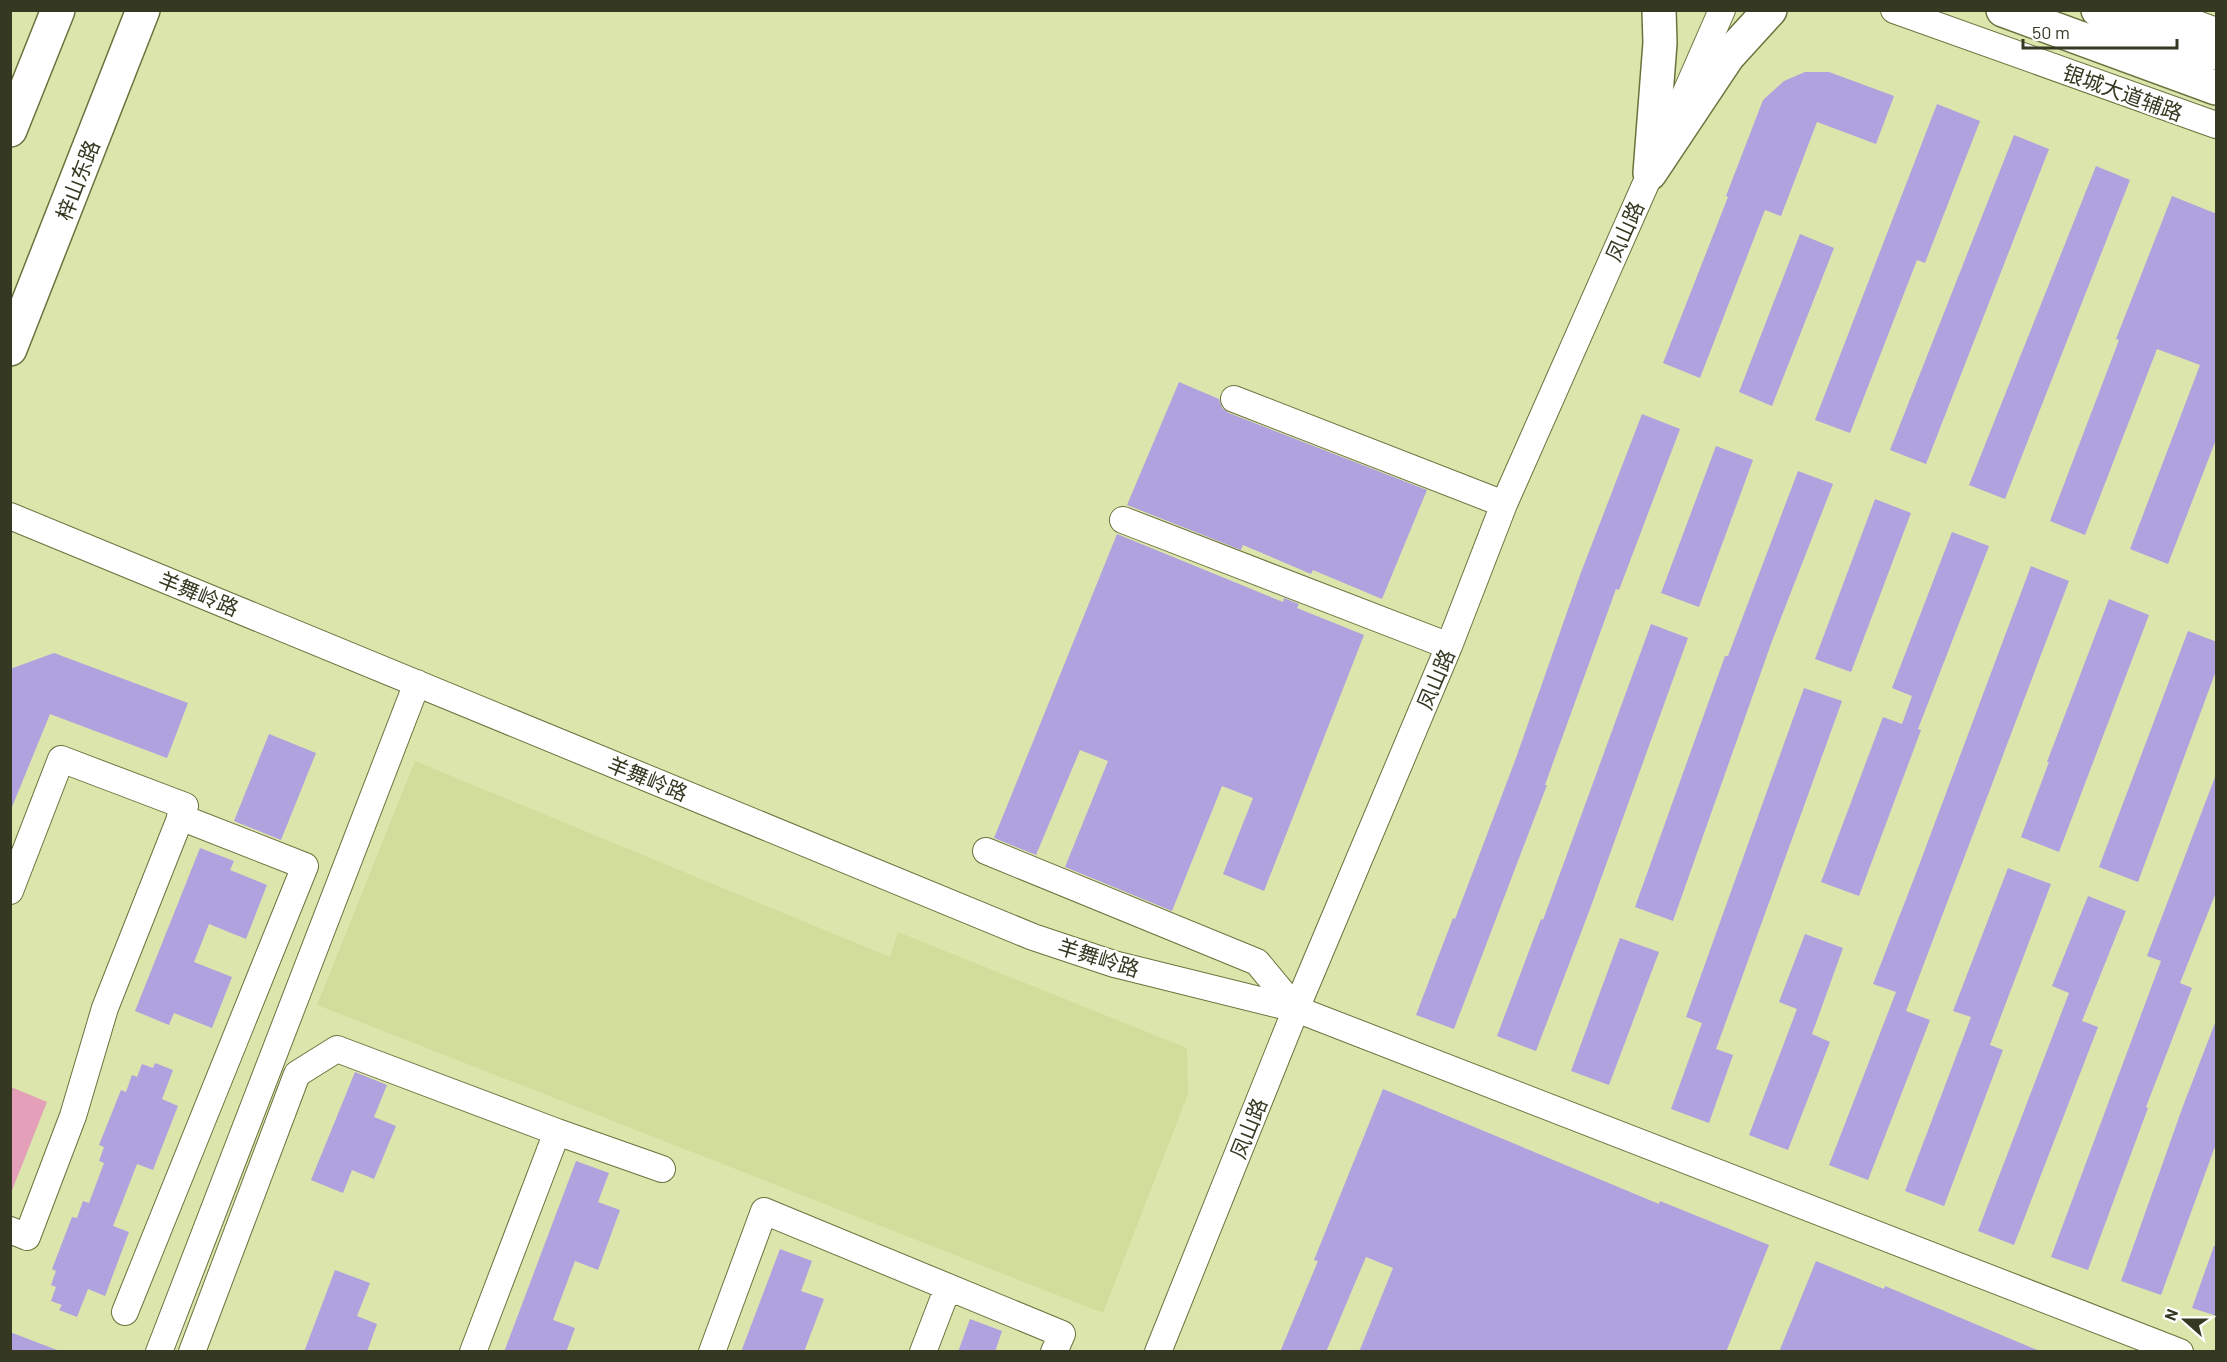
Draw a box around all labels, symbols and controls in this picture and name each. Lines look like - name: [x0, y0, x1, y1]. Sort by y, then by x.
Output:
- scale bar: [2023, 12, 2178, 50]
- text: 50 m: [2032, 21, 2070, 43]
- street label: 银城大道辅路: [2060, 59, 2186, 125]
- street label: 梓山东路: [50, 136, 104, 224]
- street label: 凤山路: [1600, 197, 1648, 265]
- street label: 羊舞岭路: [155, 566, 243, 620]
- street label: 凤山路: [1411, 645, 1459, 713]
- street label: 羊舞岭路: [604, 751, 692, 805]
- street label: 羊舞岭路: [1055, 933, 1143, 981]
- street label: 凤山路: [1225, 1094, 1271, 1162]
- north arrow: [2155, 1290, 2215, 1350]
- text: N: [2160, 1306, 2181, 1323]

